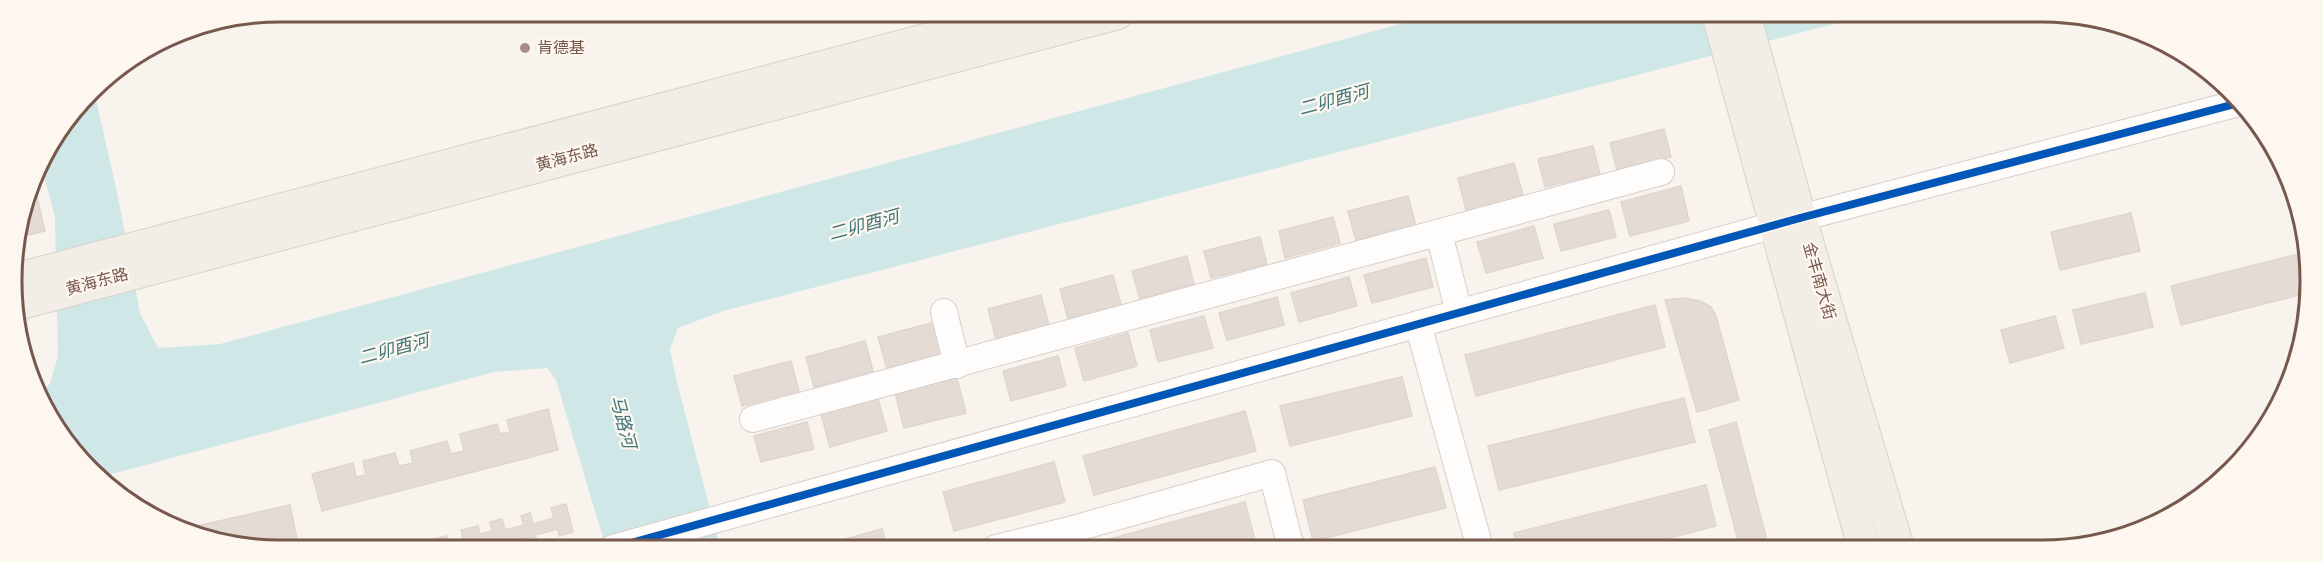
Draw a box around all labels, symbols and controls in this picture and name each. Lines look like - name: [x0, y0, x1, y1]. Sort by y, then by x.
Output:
- place label: 肯德基: [537, 39, 585, 56]
- marker: 肯德基: [518, 41, 532, 55]
- water label: 二卯酉河: [1297, 81, 1374, 119]
- street label: 黄海东路: [534, 141, 600, 174]
- water label: 二卯酉河: [827, 206, 904, 244]
- street label: 金丰南大街: [1800, 240, 1839, 322]
- street label: 黄海东路: [64, 265, 130, 298]
- water label: 二卯酉河: [357, 330, 434, 368]
- water label: 马路河: [606, 393, 640, 453]

